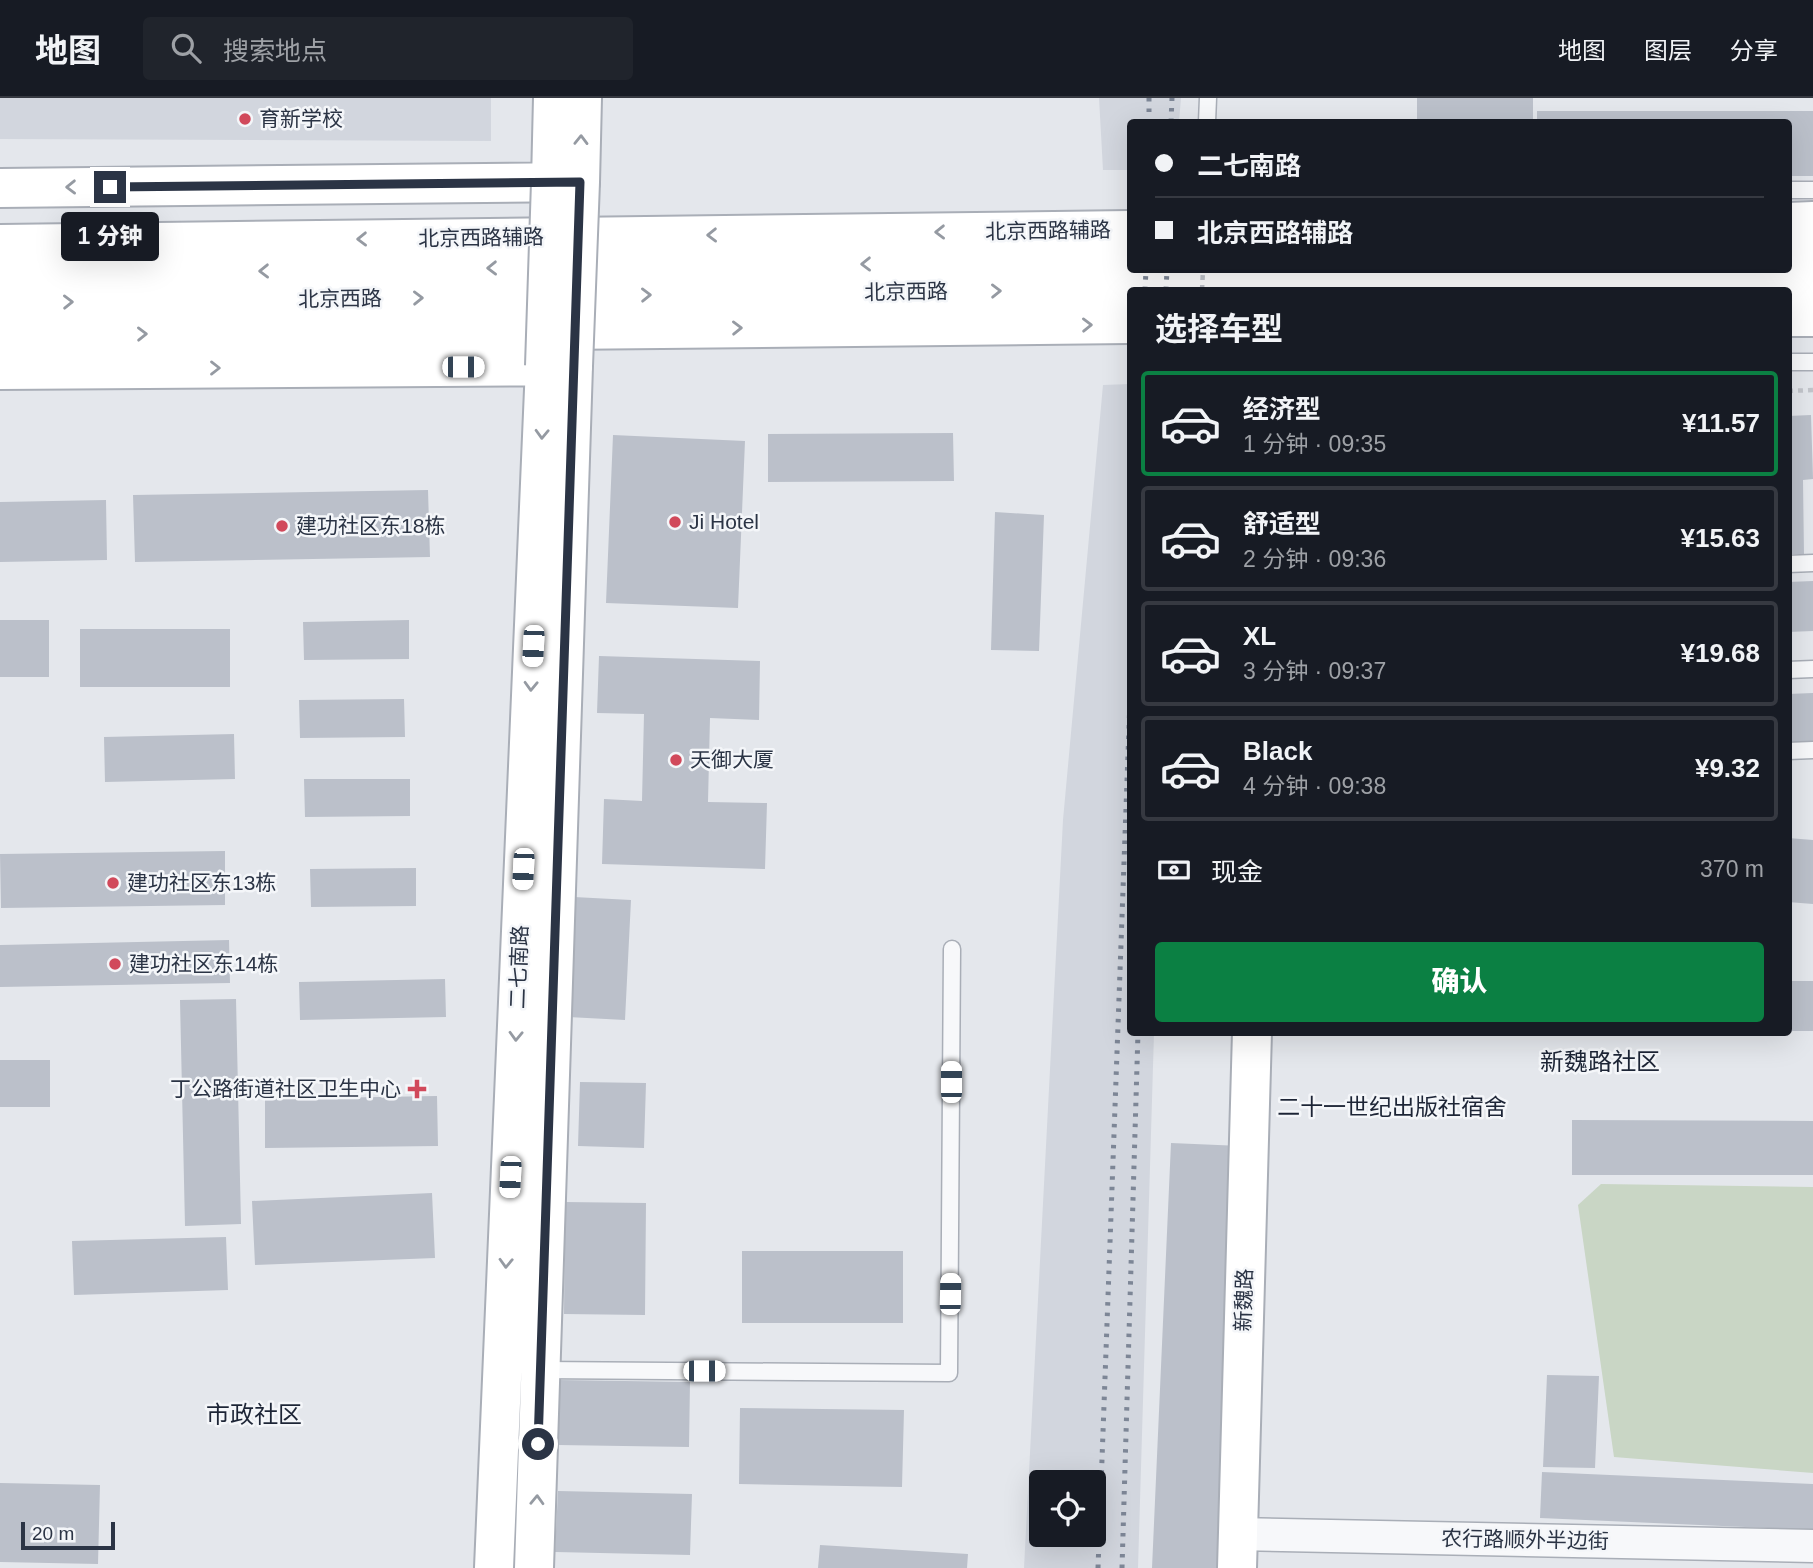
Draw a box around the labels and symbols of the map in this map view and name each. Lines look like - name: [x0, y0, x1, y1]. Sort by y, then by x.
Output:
- place label: 育新学校: [259, 107, 343, 130]
- marker: 育新学校: [237, 111, 253, 127]
- one-way arrow: [574, 134, 589, 145]
- route end: [94, 171, 126, 203]
- one-way arrow: [65, 179, 76, 195]
- callout: 1 分钟: [61, 212, 159, 260]
- street label: 北京西路辅路: [985, 218, 1111, 243]
- one-way arrow: [934, 224, 945, 240]
- street label: 北京西路辅路: [418, 225, 544, 250]
- one-way arrow: [707, 227, 717, 243]
- one-way arrow: [357, 231, 367, 247]
- one-way arrow: [861, 256, 871, 272]
- one-way arrow: [486, 260, 497, 276]
- one-way arrow: [259, 263, 270, 278]
- street label: 北京西路: [864, 279, 948, 304]
- one-way arrow: [991, 283, 1001, 299]
- street label: 北京西路: [298, 286, 382, 311]
- one-way arrow: [641, 287, 651, 303]
- one-way arrow: [413, 290, 424, 306]
- one-way arrow: [63, 294, 74, 310]
- one-way arrow: [1082, 317, 1092, 333]
- one-way arrow: [732, 320, 742, 336]
- one-way arrow: [137, 326, 147, 342]
- car: [443, 357, 485, 378]
- one-way arrow: [210, 360, 221, 376]
- one-way arrow: [534, 429, 549, 440]
- place label: Ji Hotel: [689, 510, 759, 533]
- place label: 建功社区东18栋: [296, 514, 445, 537]
- marker: Ji Hotel: [667, 514, 683, 530]
- marker: 建功社区东18栋: [274, 518, 290, 534]
- car: [522, 624, 545, 668]
- one-way arrow: [524, 681, 539, 692]
- place label: 天御大厦: [690, 748, 774, 771]
- marker: 天御大厦: [668, 752, 684, 768]
- car: [512, 847, 535, 891]
- place label: 建功社区东13栋: [127, 871, 276, 894]
- marker: 建功社区东13栋: [105, 875, 121, 891]
- street label: 二七南路: [506, 925, 531, 1009]
- place label: 建功社区东14栋: [129, 952, 278, 975]
- marker: 建功社区东14栋: [107, 956, 123, 972]
- one-way arrow: [509, 1030, 524, 1041]
- district label: 新魏路社区: [1540, 1048, 1660, 1075]
- car: [941, 1061, 962, 1103]
- place label: 丁公路街道社区卫生中心: [170, 1077, 401, 1100]
- marker: 丁公路街道社区卫生中心: [407, 1079, 427, 1099]
- district label: 二十一世纪出版社宿舍: [1277, 1094, 1507, 1120]
- car: [499, 1155, 522, 1199]
- one-way arrow: [499, 1258, 514, 1269]
- street label: 新魏路: [1231, 1268, 1256, 1332]
- car: [940, 1273, 961, 1315]
- car: [684, 1361, 726, 1382]
- district label: 市政社区: [206, 1401, 302, 1428]
- route start: [522, 1428, 554, 1460]
- one-way arrow: [529, 1494, 544, 1505]
- scale bar: [21, 1519, 116, 1551]
- street label: 农行路顺外半边街: [1441, 1527, 1609, 1552]

